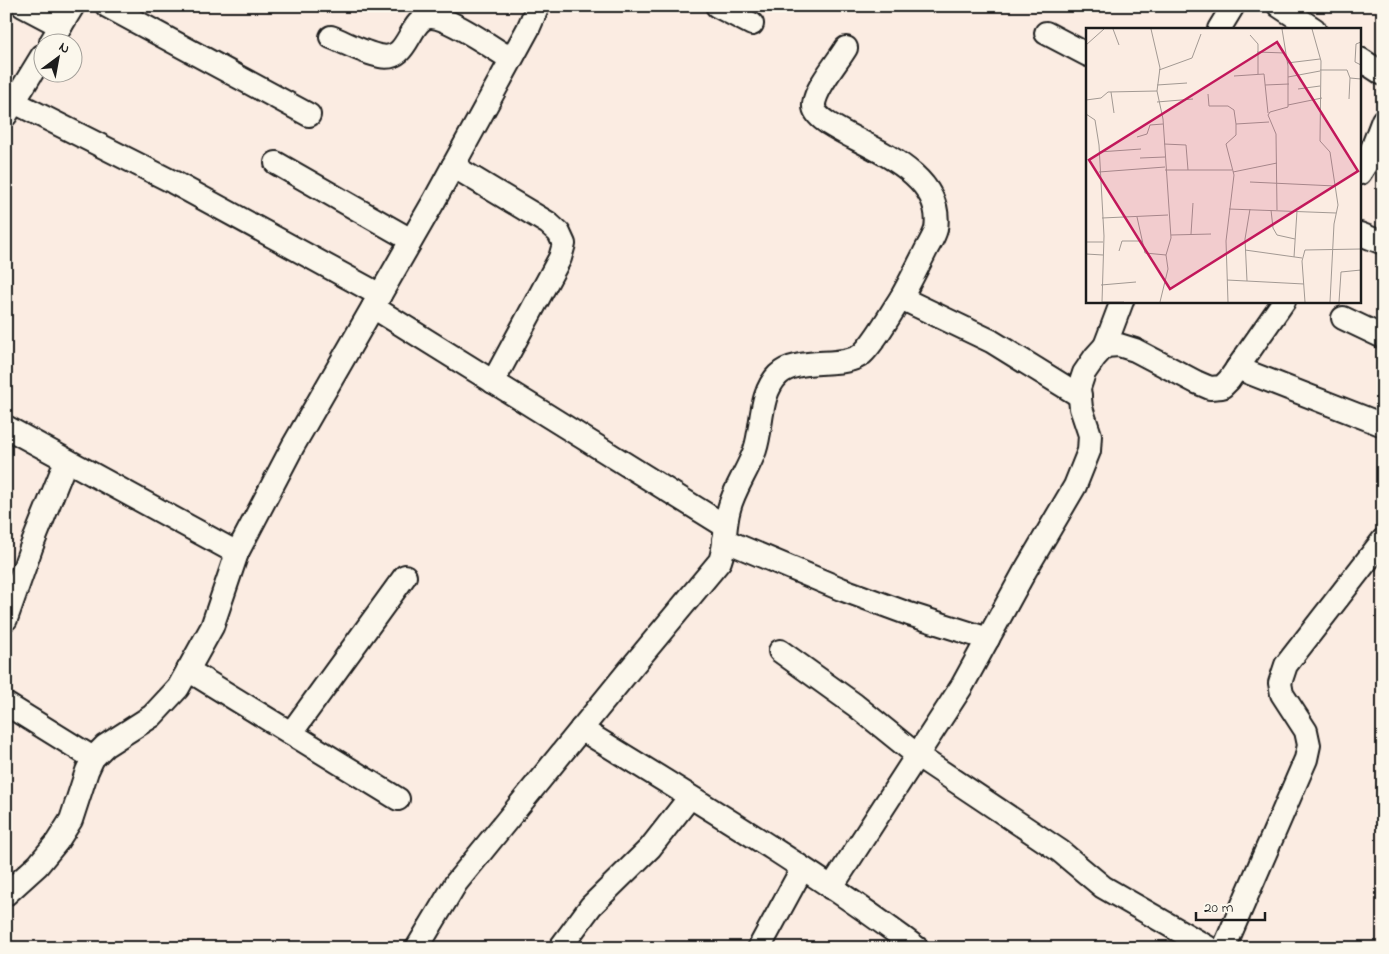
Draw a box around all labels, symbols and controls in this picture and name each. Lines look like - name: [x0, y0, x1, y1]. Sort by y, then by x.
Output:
- inset map: [1086, 28, 1362, 302]
- north arrow: [32, 32, 82, 82]
- text: N: [55, 37, 74, 60]
- scale bar: [1196, 889, 1265, 921]
- text: 20 m: [1204, 897, 1234, 919]

